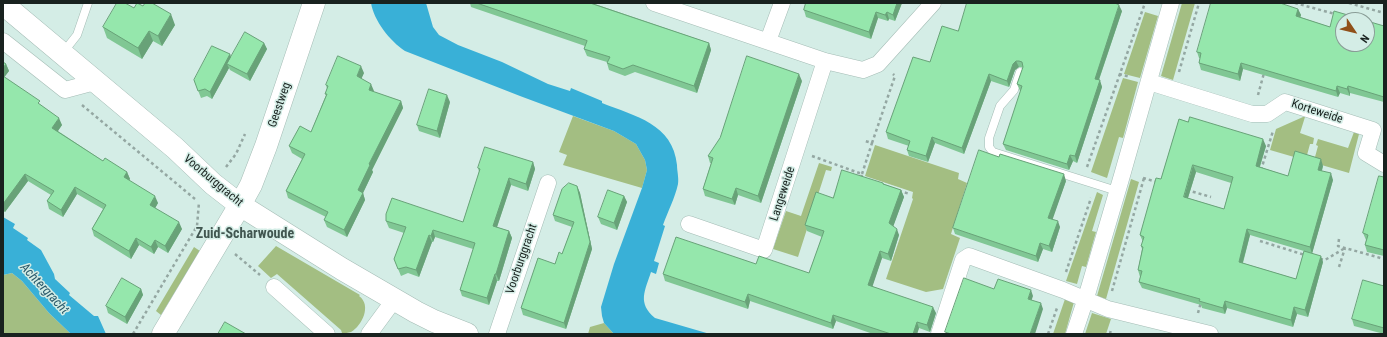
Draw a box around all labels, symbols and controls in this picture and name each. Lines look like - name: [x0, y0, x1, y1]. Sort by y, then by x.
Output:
- north arrow: [1335, 12, 1375, 52]
- text: N: [1357, 32, 1372, 45]
- street label: Geestweg: [266, 81, 294, 129]
- street label: Korteweide: [1289, 97, 1345, 127]
- street label: Voorburggracht: [180, 152, 246, 210]
- street label: Langeweide: [767, 165, 799, 223]
- street label: Voorburggracht: [503, 222, 541, 296]
- district label: Zuid-Scharwoude: [196, 226, 294, 242]
- water label: Achtergracht: [16, 260, 72, 318]

